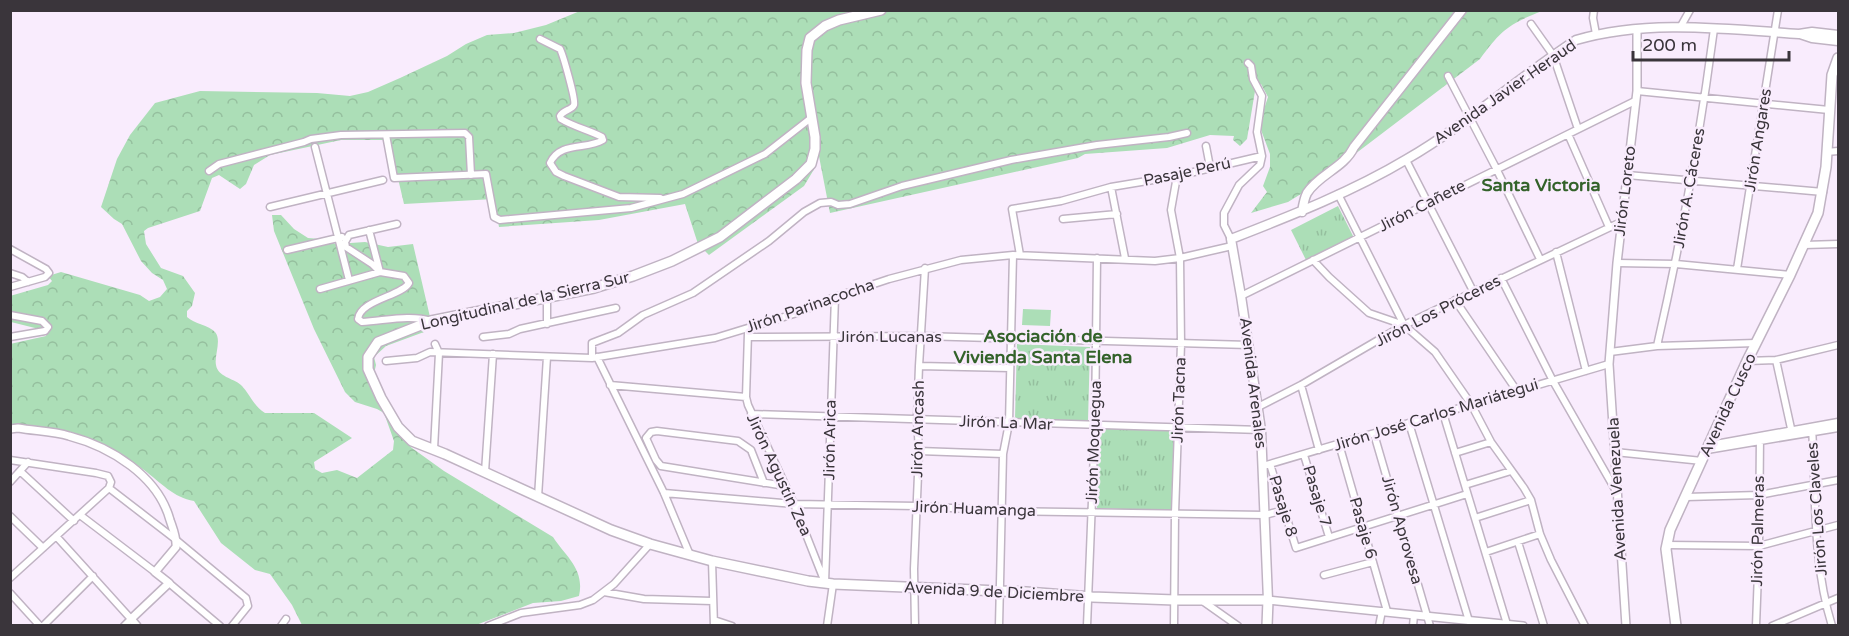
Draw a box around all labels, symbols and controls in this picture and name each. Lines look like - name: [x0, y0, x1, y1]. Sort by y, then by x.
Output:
- scale bar: [1633, 24, 1789, 62]
- text: 200 m: [1642, 34, 1697, 56]
- street label: Avenida Javier Heraud: [1430, 35, 1580, 149]
- street label: Jirón Angares: [1740, 87, 1776, 193]
- street label: Jirón A. Cáceres: [1669, 126, 1709, 250]
- street label: Jirón Loreto: [1610, 145, 1640, 237]
- street label: Pasaje Perú: [1142, 153, 1232, 191]
- district label: Santa Victoria: [1481, 174, 1601, 196]
- street label: Jirón Cañete: [1375, 176, 1469, 236]
- street label: Longitudinal de la Sierra Sur: [419, 267, 632, 335]
- street label: Jirón Los Próceres: [1372, 271, 1504, 351]
- street label: Jirón Parinacocha: [743, 275, 877, 337]
- street label: Avenida Arenales: [1235, 316, 1271, 450]
- district label: Asociación de Vivienda Santa Elena: [954, 325, 1132, 368]
- street label: Jirón Lucanas: [838, 327, 942, 347]
- street label: Avenida Cusco: [1695, 350, 1761, 460]
- street label: Jirón Tacna: [1168, 357, 1190, 443]
- street label: Jirón José Carlos Mariátegui: [1331, 374, 1541, 456]
- street label: Jirón Ancash: [907, 380, 929, 478]
- street label: Jirón Moquegua: [1082, 380, 1106, 504]
- street label: Jirón Arica: [819, 400, 841, 480]
- street label: Jirón Agustín Zea: [742, 411, 816, 539]
- street label: Jirón La Mar: [959, 411, 1054, 435]
- street label: Avenida Venezuela: [1603, 417, 1631, 561]
- street label: Jirón Los Claveles: [1802, 442, 1832, 576]
- street label: Pasaje 7: [1298, 463, 1336, 529]
- street label: Pasaje 8: [1264, 473, 1302, 539]
- street label: Jirón Aprovesa: [1377, 473, 1427, 587]
- street label: Jirón Palmeras: [1747, 475, 1769, 587]
- street label: Pasaje 6: [1345, 495, 1381, 561]
- street label: Jirón Huamanga: [912, 497, 1036, 521]
- street label: Avenida 9 de Diciembre: [903, 577, 1085, 607]

